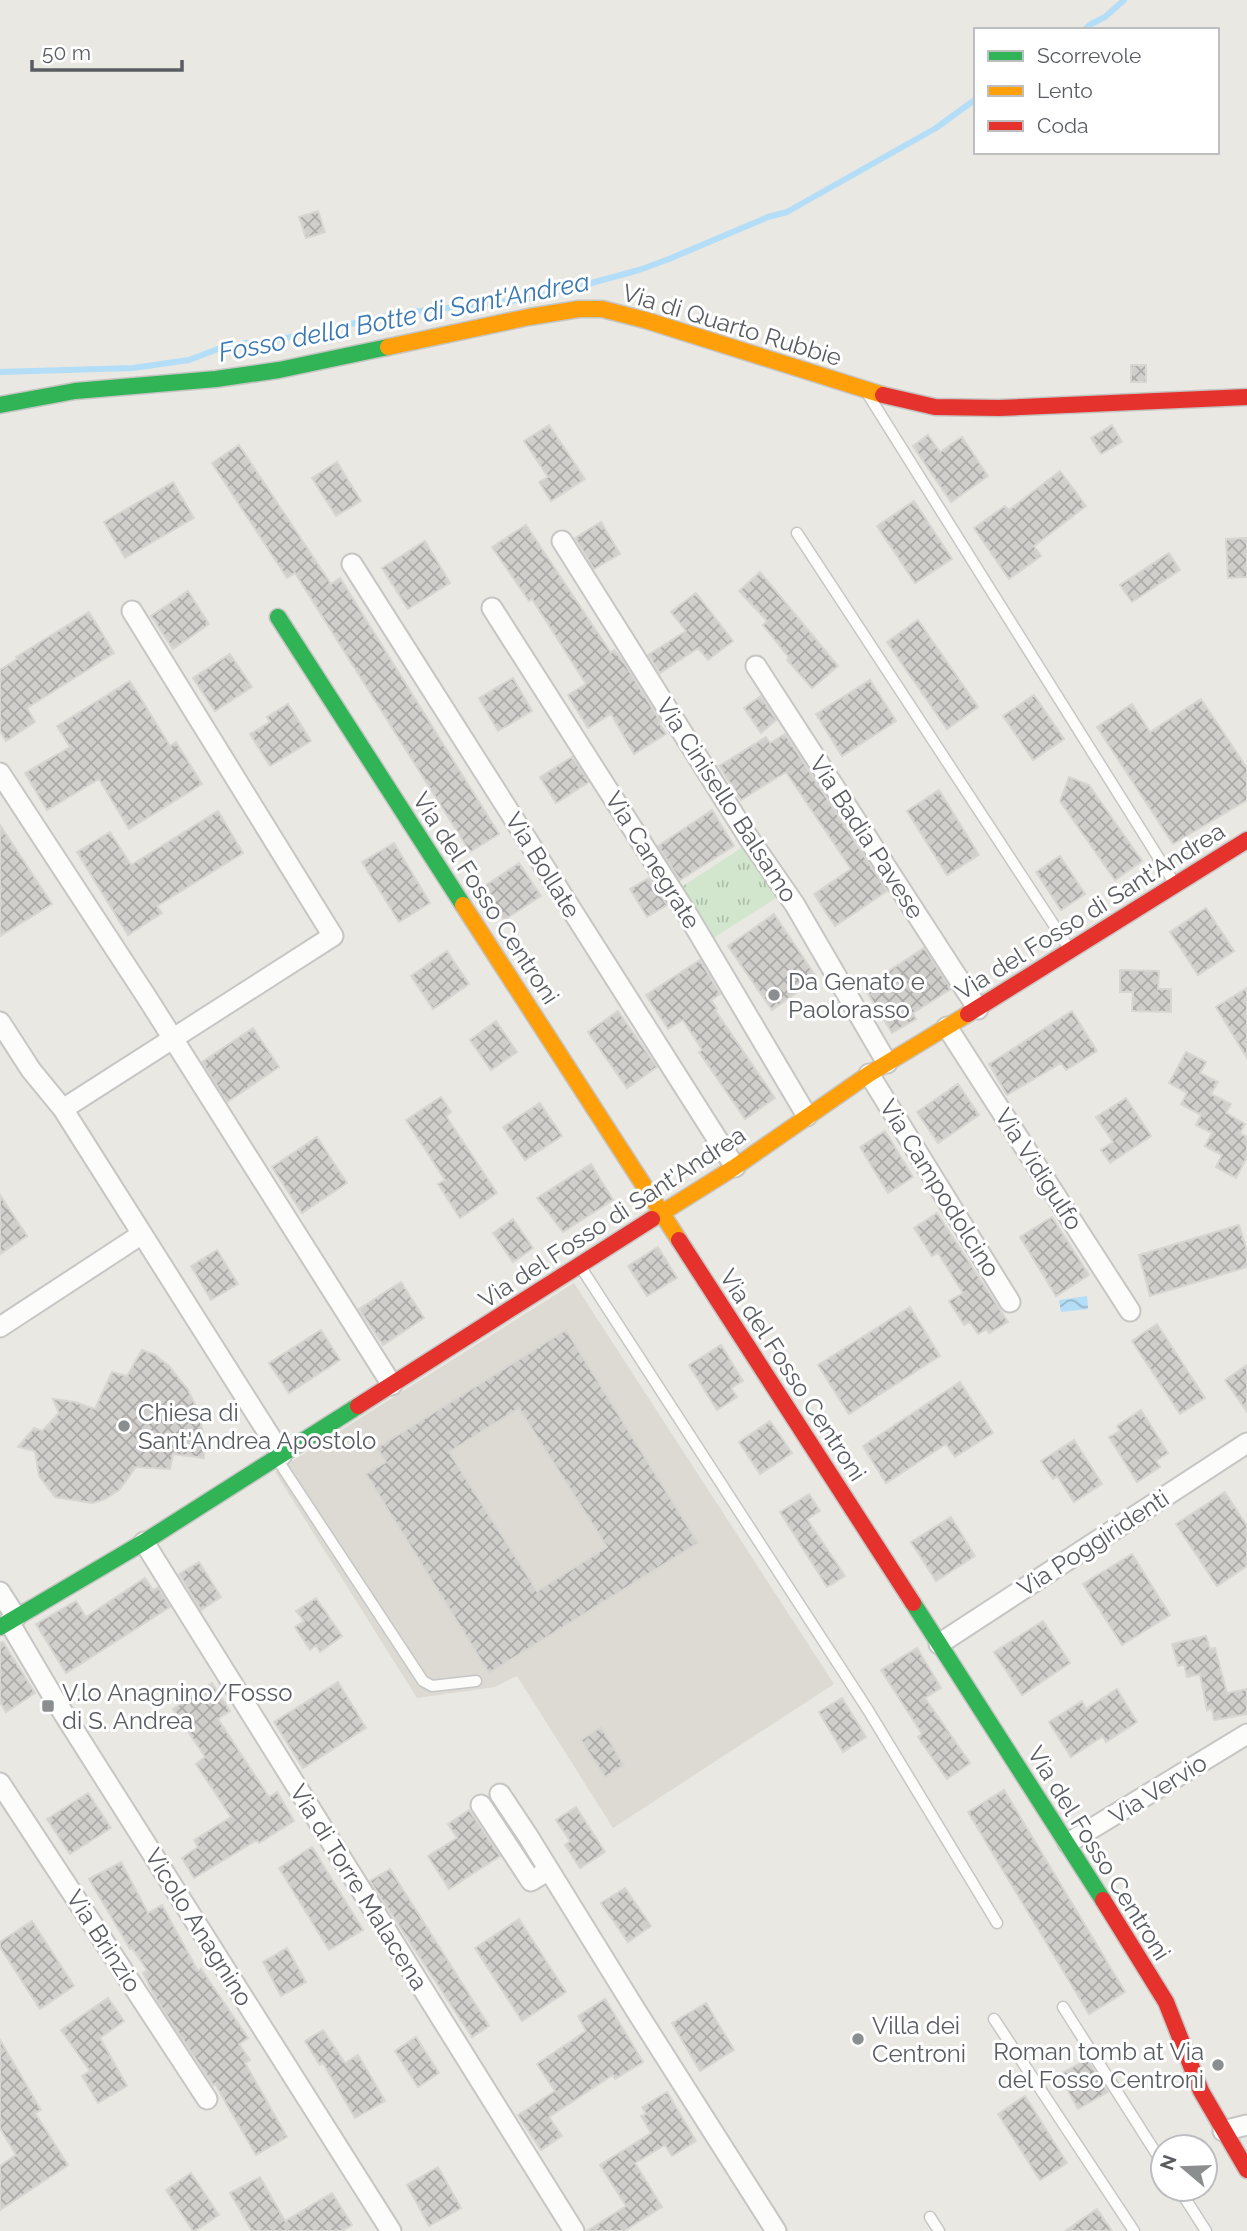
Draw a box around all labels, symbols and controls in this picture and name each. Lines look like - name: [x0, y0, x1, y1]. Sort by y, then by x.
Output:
- scale bar: [32, 28, 182, 72]
- legend: [974, 28, 1219, 154]
- text: 50 m: [42, 40, 91, 65]
- text: Scorrevole: [1037, 43, 1141, 68]
- text: Lento: [1037, 78, 1093, 103]
- text: Coda: [1037, 113, 1088, 138]
- water label: Fosso della Botte di Sant'Andrea: [216, 266, 592, 368]
- street label: Via di Quarto Rubbie: [619, 278, 845, 372]
- street label: Via Cinisello Balsamo: [650, 693, 804, 907]
- street label: Via Badia Pavese: [803, 750, 931, 924]
- street label: Via Canegrate: [599, 786, 707, 934]
- street label: Via del Fosso Centroni: [407, 787, 565, 1009]
- street label: Via Bollate: [499, 807, 587, 923]
- street label: Via del Fosso di Sant'Andrea: [950, 816, 1230, 1006]
- place label: Da Genato e Paolorasso: [788, 967, 925, 1024]
- marker: Da Genato e Paolorasso: [766, 987, 782, 1003]
- street label: Via Campodolcino: [874, 1094, 1006, 1282]
- street label: Via Vidigulfo: [989, 1103, 1089, 1235]
- street label: Via del Fosso di Sant'Andrea: [473, 1120, 751, 1314]
- street label: Via del Fosso Centroni: [714, 1264, 872, 1486]
- place label: Chiesa di Sant'Andrea Apostolo: [138, 1398, 376, 1455]
- marker: Chiesa di Sant'Andrea Apostolo: [116, 1418, 132, 1434]
- street label: Via Poggiridenti: [1012, 1483, 1174, 1603]
- place label: V.lo Anagnino/Fosso di S. Andrea: [62, 1678, 293, 1735]
- marker: V.lo Anagnino/Fosso di S. Andrea: [40, 1698, 56, 1714]
- street label: Via del Fosso Centroni: [1021, 1741, 1177, 1965]
- street label: Via Vervio: [1104, 1748, 1212, 1830]
- street label: Via di Torre Malacena: [284, 1779, 434, 1995]
- street label: Vicolo Anagnino: [139, 1843, 259, 2011]
- street label: Via Brinzio: [60, 1885, 148, 1997]
- place label: Villa dei Centroni: [872, 2011, 966, 2068]
- marker: Villa dei Centroni: [850, 2031, 866, 2047]
- place label: Roman tomb at Via del Fosso Centroni: [993, 2037, 1204, 2094]
- marker: Roman tomb at Via del Fosso Centroni: [1210, 2057, 1226, 2073]
- north arrow: [1149, 2133, 1219, 2203]
- text: N: [1155, 2152, 1181, 2173]

